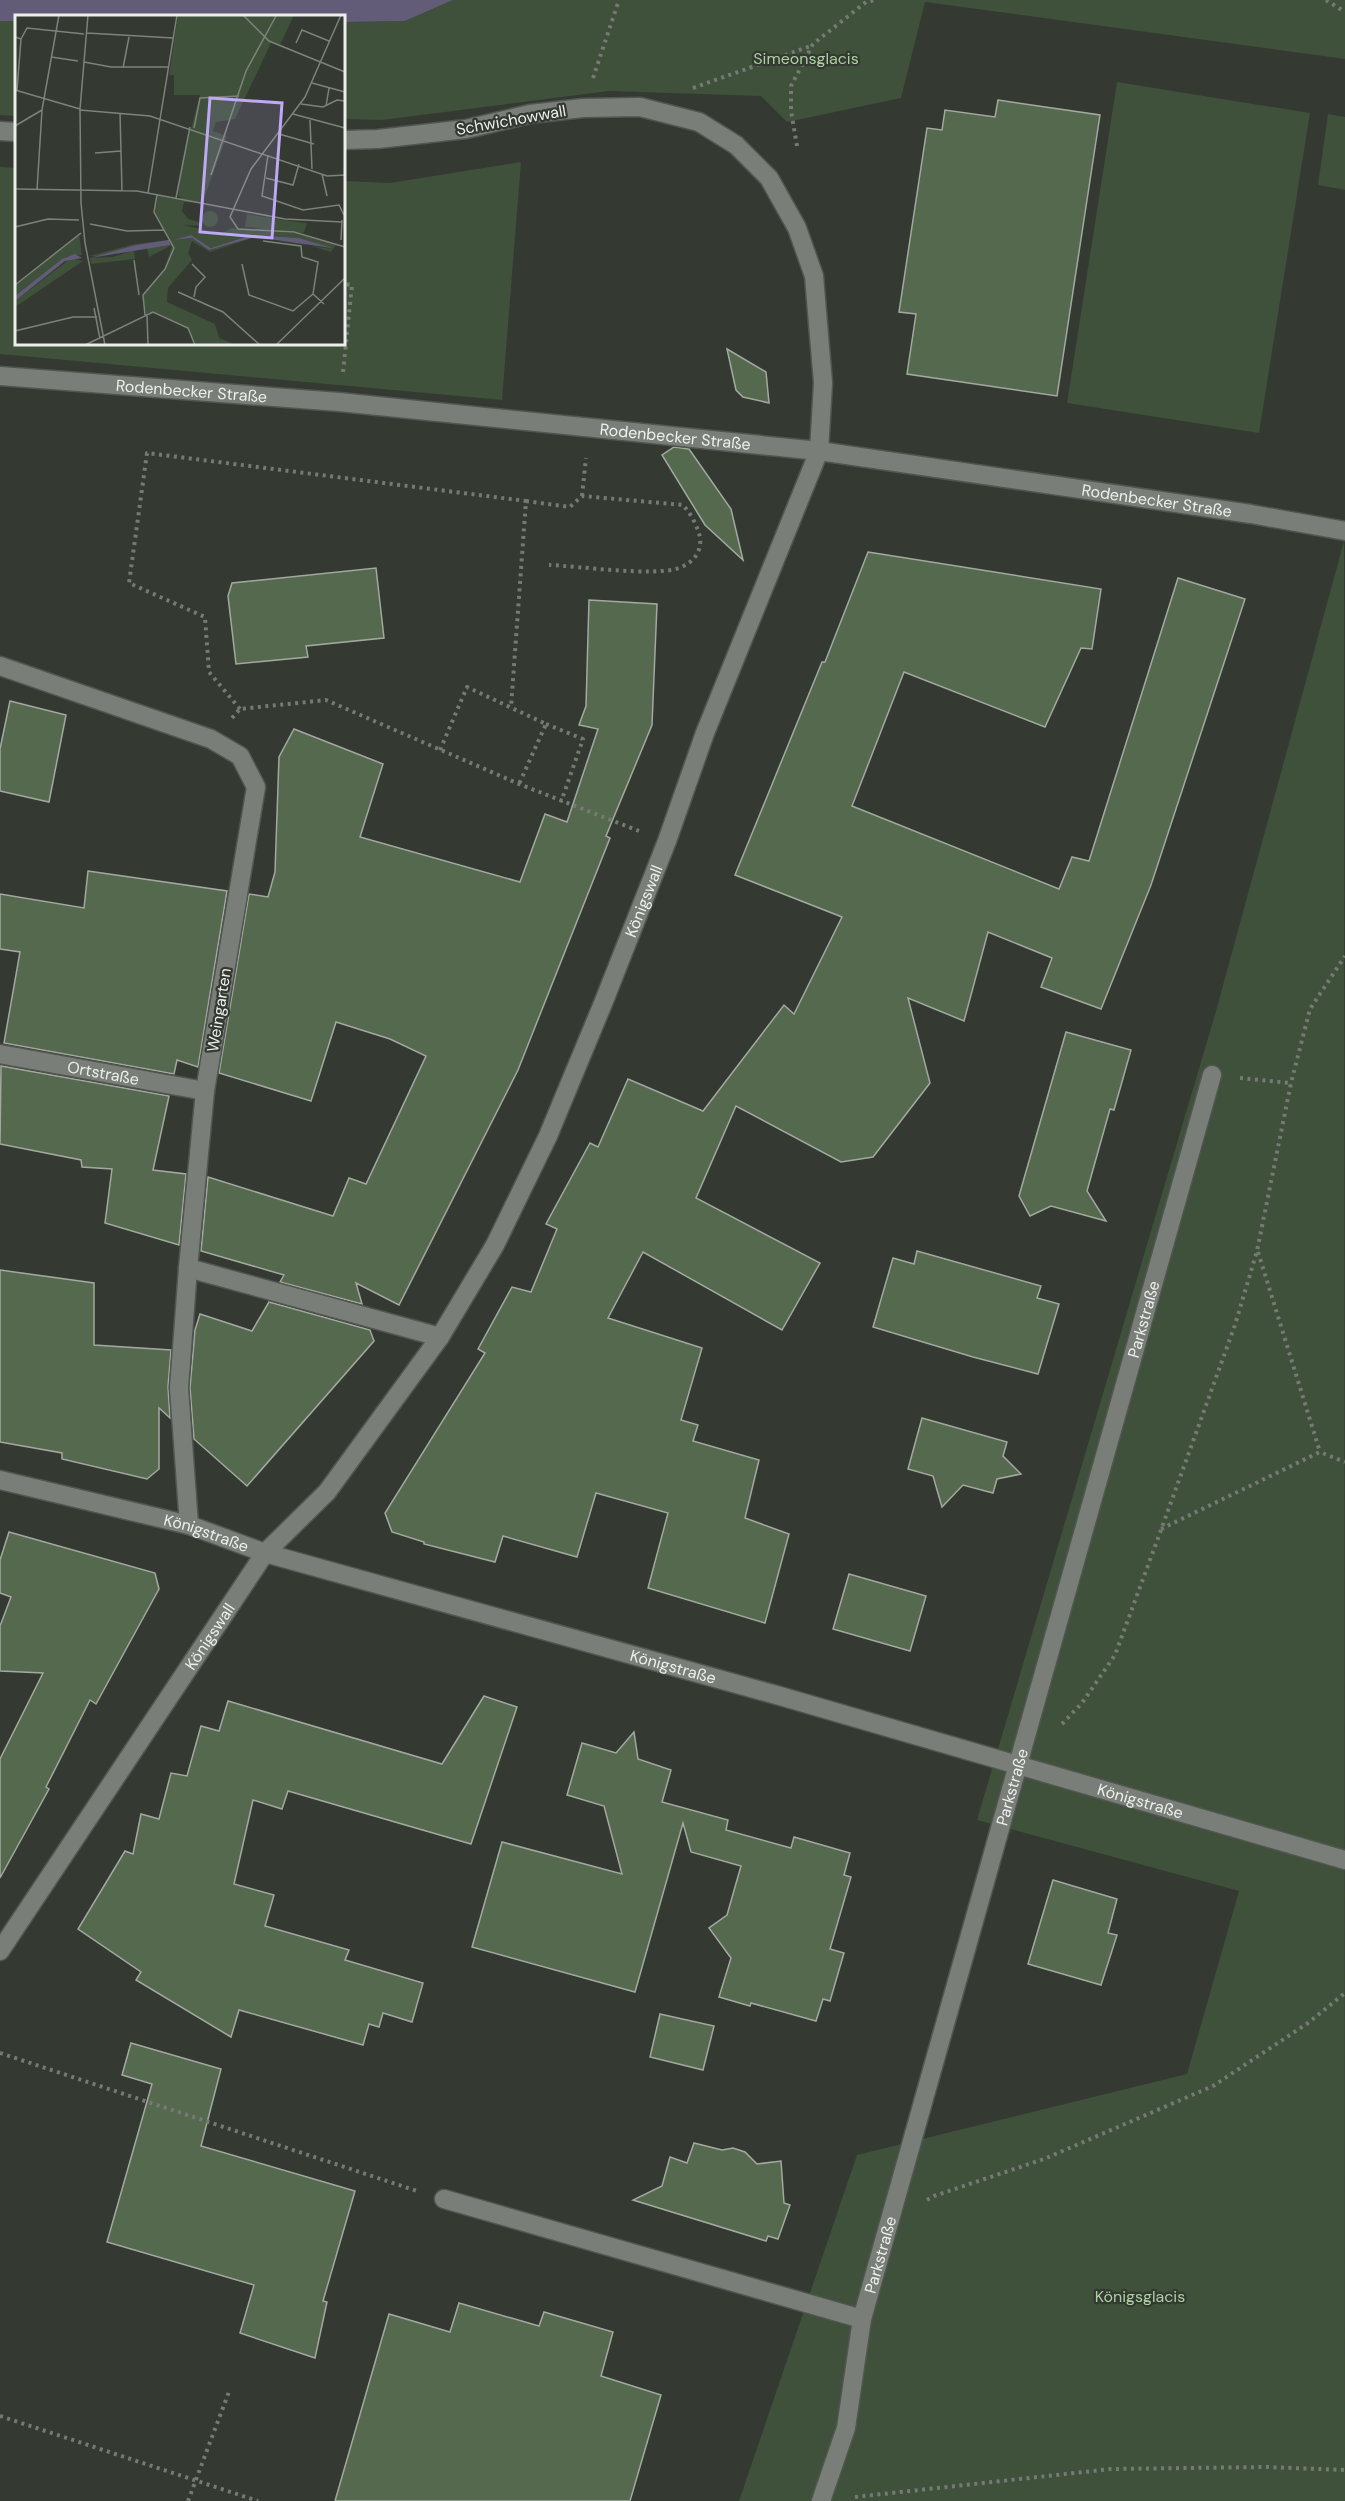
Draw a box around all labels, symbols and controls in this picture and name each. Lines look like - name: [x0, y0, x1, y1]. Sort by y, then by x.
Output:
- inset map: [15, 15, 345, 345]
- park label: Simeonsglacis: [753, 48, 859, 69]
- street label: Schwichowwall: [454, 100, 568, 140]
- street label: Rodenbecker Straße: [115, 374, 268, 407]
- street label: Rodenbecker Straße: [599, 418, 752, 454]
- street label: Rodenbecker Straße: [1080, 479, 1233, 522]
- street label: Königswall: [620, 862, 667, 940]
- street label: Weingarten: [202, 967, 236, 1053]
- street label: Ortstraße: [66, 1056, 141, 1089]
- street label: Parkstraße: [1122, 1278, 1164, 1360]
- street label: Königstraße: [162, 1509, 252, 1557]
- street label: Königswall: [180, 1599, 239, 1674]
- street label: Königstraße: [628, 1644, 719, 1688]
- street label: Parkstraße: [991, 1746, 1033, 1828]
- street label: Königstraße: [1095, 1778, 1186, 1823]
- street label: Parkstraße: [859, 2214, 901, 2296]
- park label: Königsglacis: [1095, 2286, 1185, 2307]

